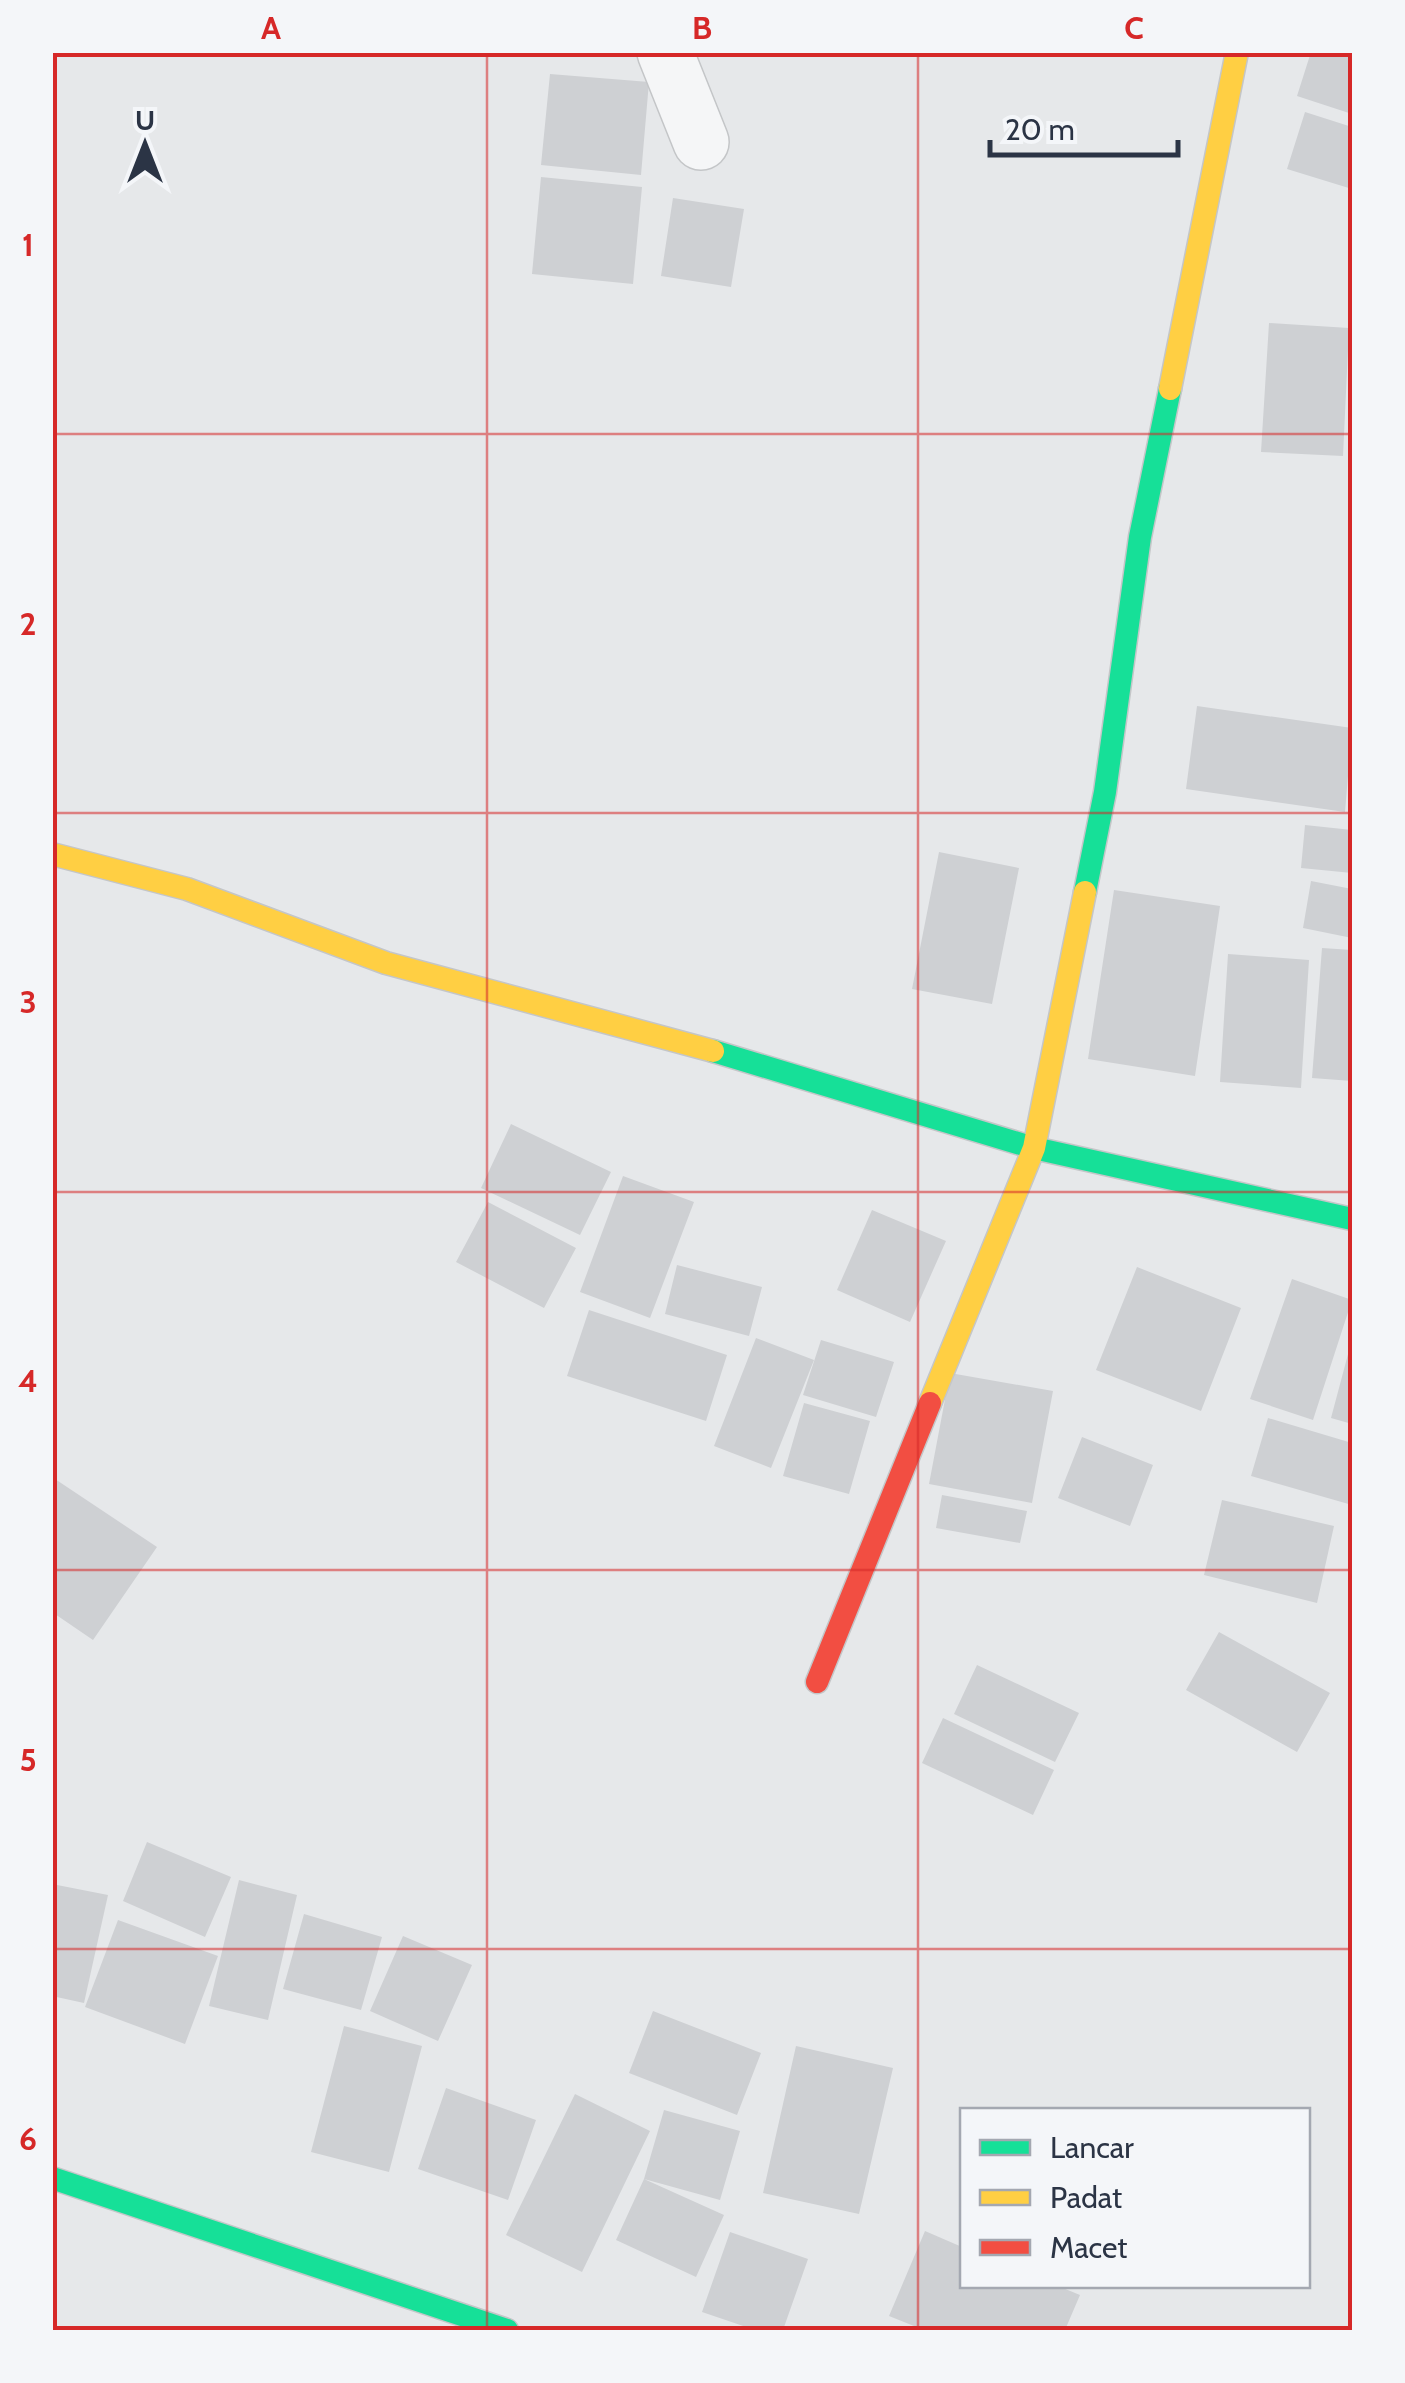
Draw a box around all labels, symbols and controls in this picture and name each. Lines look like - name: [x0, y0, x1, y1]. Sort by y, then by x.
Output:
- text: A: [261, 8, 281, 47]
- text: B: [692, 8, 712, 47]
- text: C: [1124, 8, 1144, 47]
- north arrow: [95, 95, 195, 195]
- scale bar: [990, 95, 1178, 157]
- text: U: [135, 103, 155, 137]
- text: 20 m: [1005, 111, 1075, 148]
- text: 1: [22, 225, 34, 264]
- text: 2: [20, 604, 36, 643]
- text: 3: [19, 982, 37, 1021]
- text: 4: [18, 1361, 38, 1400]
- text: 5: [19, 1740, 37, 1779]
- legend: [960, 2108, 1310, 2288]
- text: 6: [19, 2119, 37, 2158]
- text: Lancar: [1050, 2129, 1134, 2166]
- text: Padat: [1050, 2179, 1122, 2216]
- text: Macet: [1050, 2229, 1127, 2266]

